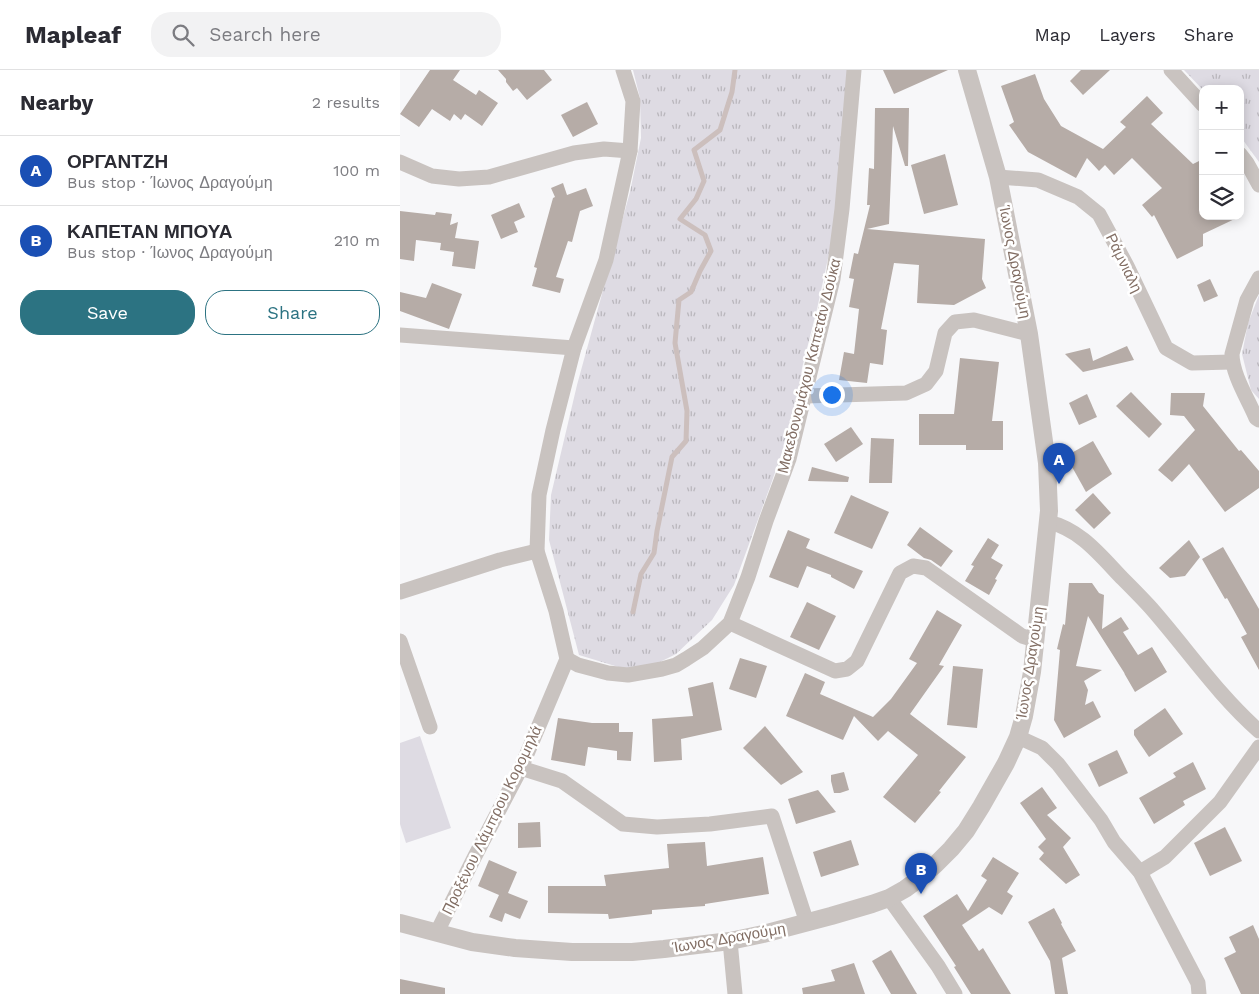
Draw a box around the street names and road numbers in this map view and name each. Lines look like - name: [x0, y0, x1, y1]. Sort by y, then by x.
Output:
- street label: Ίωνος Δραγούμη: [995, 203, 1035, 320]
- street label: Ράμνιαλη: [1102, 231, 1146, 295]
- street label: Μακεδονομάχου Καπετάν Δούκα: [774, 256, 845, 475]
- street label: Ίωνος Δραγούμη: [1012, 605, 1048, 722]
- street label: Προξένου Λάμπρου Κορομηλά: [438, 722, 546, 918]
- street label: Ίωνος Δραγούμη: [670, 919, 787, 957]

